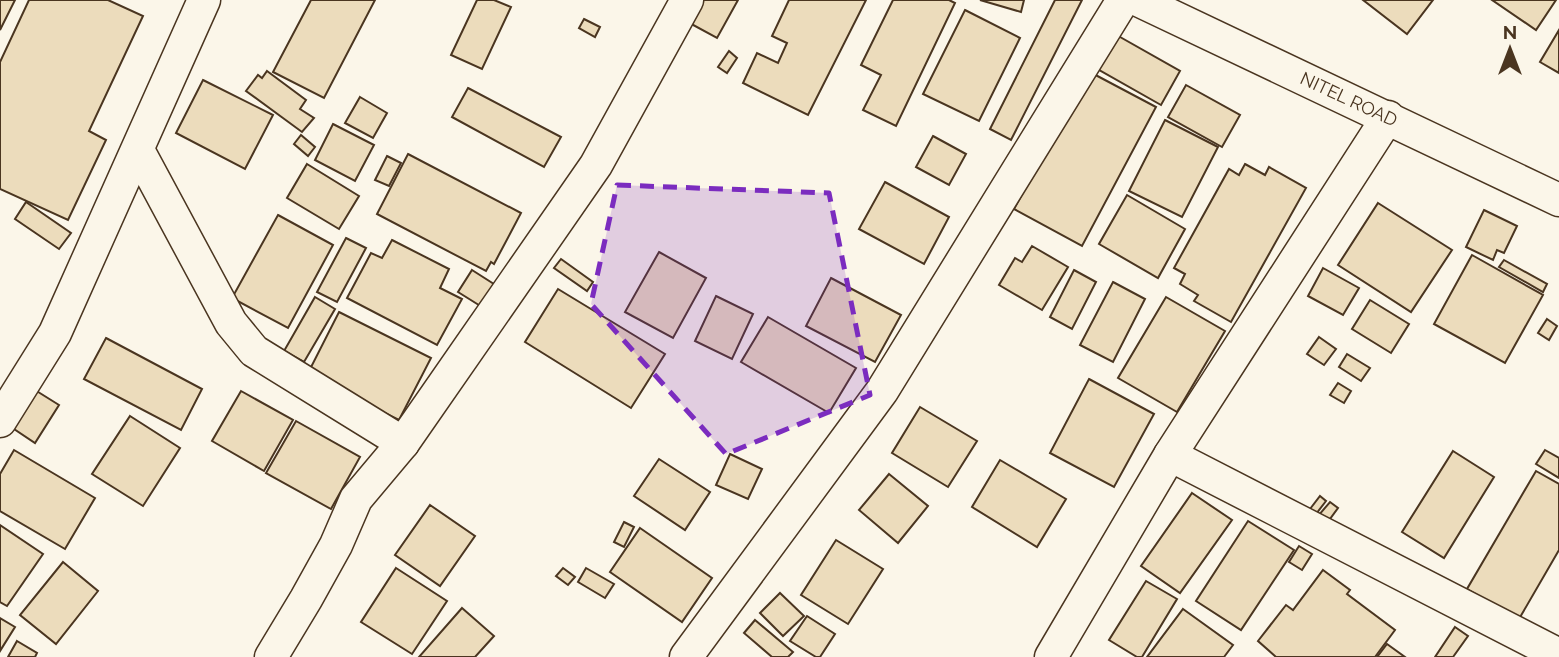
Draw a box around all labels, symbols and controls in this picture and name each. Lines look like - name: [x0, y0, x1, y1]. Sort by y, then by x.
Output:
- north arrow: [1475, 14, 1545, 84]
- text: N: [1503, 21, 1517, 43]
- street label: NITEL ROAD: [1297, 67, 1401, 131]

